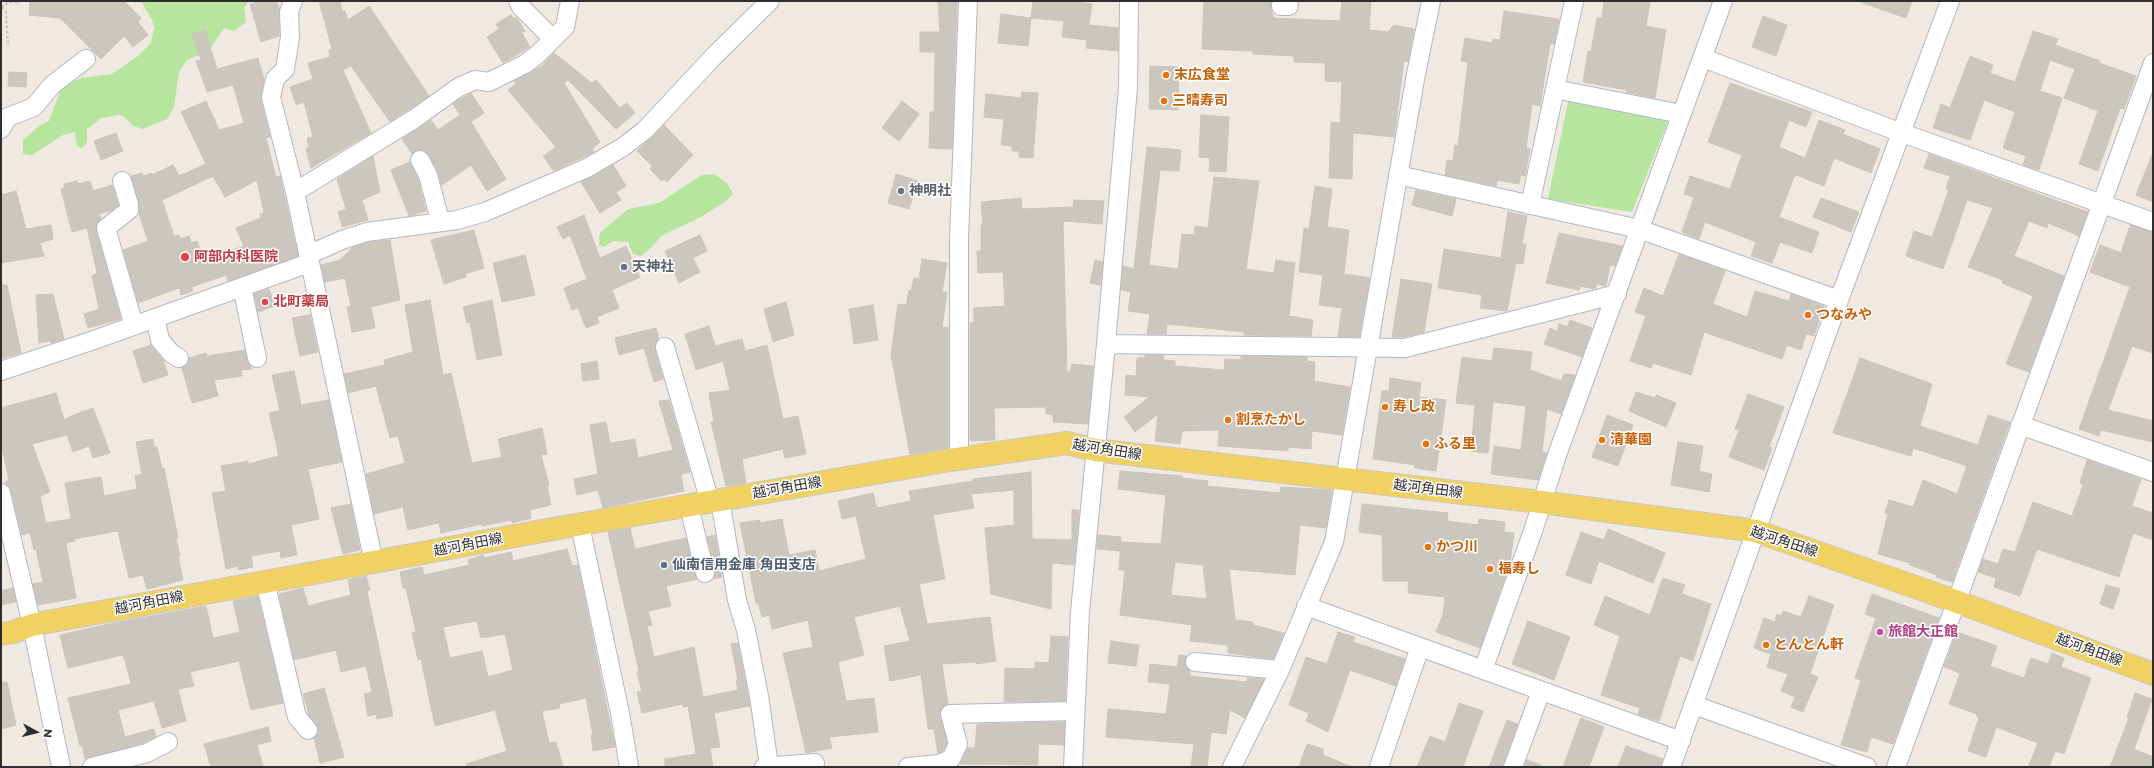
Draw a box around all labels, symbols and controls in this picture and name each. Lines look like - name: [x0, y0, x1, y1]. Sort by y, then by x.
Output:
- place label: 末広食堂: [1174, 67, 1230, 83]
- marker: 末広食堂: [1161, 70, 1171, 80]
- place label: 三晴寿司: [1172, 93, 1228, 109]
- marker: 三晴寿司: [1159, 96, 1169, 106]
- place label: 神明社: [909, 183, 951, 199]
- marker: 神明社: [896, 186, 906, 196]
- place label: 阿部内科医院: [194, 249, 278, 265]
- marker: 阿部内科医院: [179, 251, 191, 263]
- place label: 天神社: [632, 259, 674, 275]
- marker: 天神社: [619, 262, 629, 272]
- place label: 北町薬局: [273, 294, 329, 310]
- marker: 北町薬局: [260, 297, 270, 307]
- place label: つなみや: [1816, 307, 1872, 323]
- marker: つなみや: [1803, 310, 1813, 320]
- place label: 寿し政: [1393, 399, 1435, 415]
- marker: 寿し政: [1380, 402, 1390, 412]
- place label: 割烹たかし: [1236, 412, 1306, 428]
- marker: 割烹たかし: [1223, 415, 1233, 425]
- place label: 清華園: [1610, 432, 1652, 448]
- marker: 清華園: [1597, 435, 1607, 445]
- street label: 越河角田線: [1071, 436, 1143, 464]
- place label: ふる里: [1434, 436, 1476, 452]
- marker: ふる里: [1421, 439, 1431, 449]
- street label: 越河角田線: [751, 474, 823, 502]
- street label: 越河角田線: [1392, 476, 1464, 502]
- street label: 越河角田線: [1748, 523, 1820, 561]
- street label: 越河角田線: [432, 530, 504, 560]
- place label: かつ川: [1436, 539, 1478, 555]
- marker: かつ川: [1423, 542, 1433, 552]
- place label: 仙南信用金庫 角田支店: [672, 557, 816, 573]
- marker: 仙南信用金庫 角田支店: [659, 560, 669, 570]
- place label: 福寿し: [1498, 561, 1540, 577]
- marker: 福寿し: [1485, 564, 1495, 574]
- street label: 越河角田線: [113, 588, 185, 618]
- place label: 旅館大正館: [1888, 624, 1958, 640]
- marker: 旅館大正館: [1875, 627, 1885, 637]
- street label: 越河角田線: [2053, 630, 2125, 670]
- place label: とんとん軒: [1774, 637, 1844, 653]
- marker: とんとん軒: [1761, 640, 1771, 650]
- north arrow: [16, 712, 56, 752]
- text: N: [40, 728, 55, 739]

